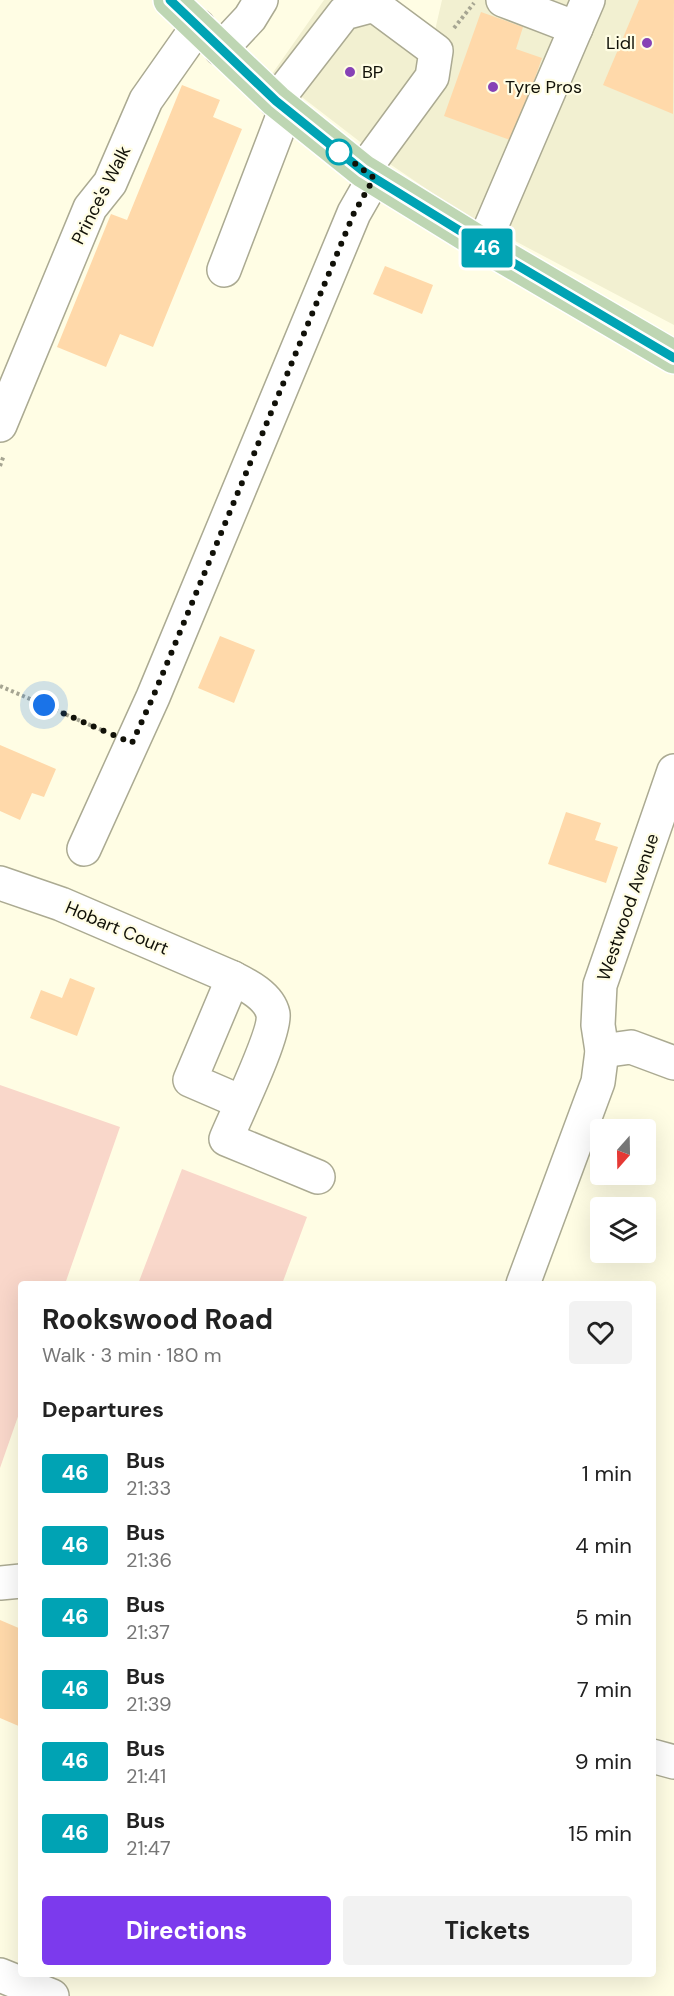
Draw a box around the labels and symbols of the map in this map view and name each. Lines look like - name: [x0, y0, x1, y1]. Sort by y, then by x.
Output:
- place label: Lidl: [606, 31, 635, 55]
- marker: Lidl: [640, 36, 654, 50]
- place label: BP: [362, 60, 383, 84]
- marker: BP: [343, 65, 357, 79]
- place label: Tyre Pros: [505, 75, 582, 99]
- marker: Tyre Pros: [486, 80, 500, 94]
- unlabelled marker: [326, 139, 352, 165]
- street label: Prince's Walk: [66, 142, 136, 248]
- line badge: 46: [460, 228, 514, 268]
- your location: [29, 690, 59, 720]
- street label: Westwood Avenue: [592, 830, 664, 984]
- street label: Hobart Court: [62, 895, 172, 961]
- north arrow: [590, 1119, 656, 1185]

